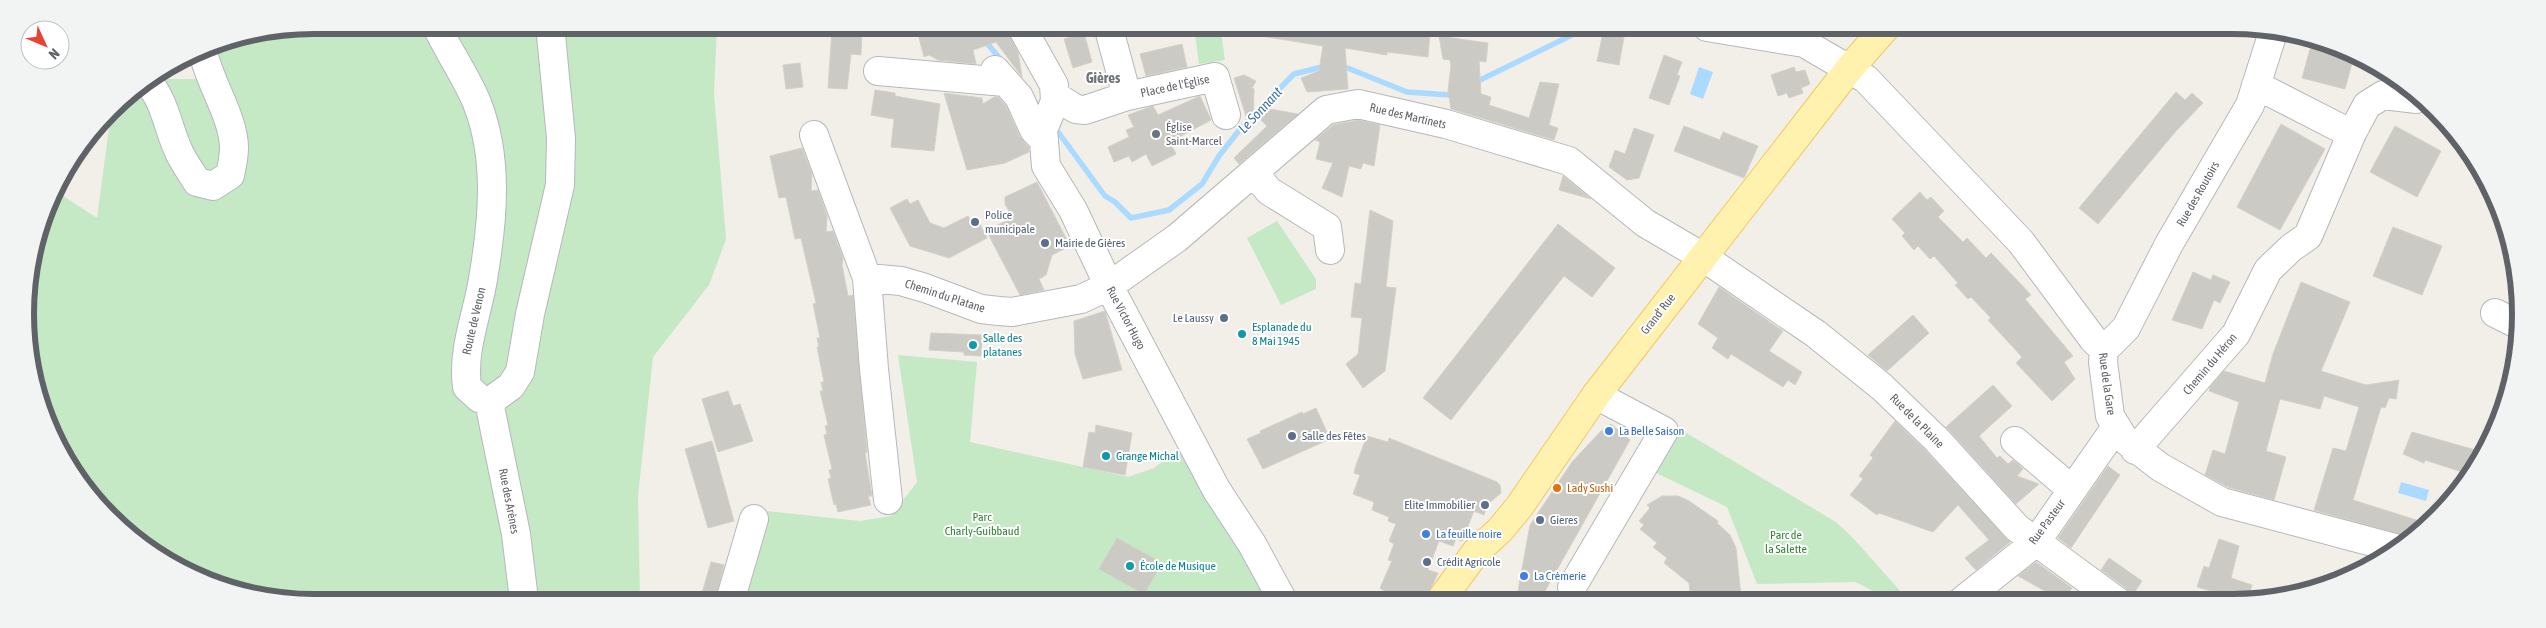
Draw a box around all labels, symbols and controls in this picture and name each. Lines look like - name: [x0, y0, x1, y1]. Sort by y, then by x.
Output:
- north arrow: [20, 20, 70, 70]
- text: N: [46, 46, 63, 63]
- district label: Gières: [1086, 69, 1121, 86]
- street label: Place de l'Église: [1139, 72, 1211, 100]
- water label: Le Sonnant: [1235, 84, 1285, 136]
- street label: Rue des Martinets: [1368, 100, 1448, 132]
- place label: Église Saint-Marcel: [1166, 120, 1223, 148]
- marker: Église Saint-Marcel: [1150, 128, 1162, 140]
- street label: Rue des Routoirs: [2174, 159, 2222, 229]
- place label: Police municipale: [985, 208, 1035, 236]
- marker: Police municipale: [969, 216, 981, 228]
- place label: Mairie de Gières: [1055, 236, 1125, 250]
- marker: Mairie de Gières: [1039, 237, 1051, 249]
- street label: Chemin du Platane: [903, 276, 987, 316]
- street label: Rue Victor Hugo: [1104, 284, 1149, 352]
- street label: Route de Venon: [459, 286, 489, 356]
- street label: Grand' Rue: [1638, 291, 1678, 337]
- place label: Le Laussy: [1173, 311, 1214, 325]
- marker: Le Laussy: [1218, 312, 1230, 324]
- place label: Esplanade du 8 Mai 1945: [1252, 320, 1312, 348]
- marker: Esplanade du 8 Mai 1945: [1236, 328, 1248, 340]
- street label: Chemin du Héron: [2180, 330, 2240, 398]
- place label: Salle des platanes: [983, 331, 1022, 359]
- marker: Salle des platanes: [967, 339, 979, 351]
- street label: Rue de la Gare: [2096, 352, 2118, 416]
- street label: Rue de la Plaine: [1887, 391, 1947, 451]
- place label: La Belle Saison: [1619, 424, 1684, 438]
- marker: La Belle Saison: [1603, 425, 1615, 437]
- place label: Salle des Fêtes: [1302, 429, 1366, 443]
- marker: Salle des Fêtes: [1286, 430, 1298, 442]
- place label: Grange Michal: [1116, 449, 1180, 463]
- marker: Grange Michal: [1100, 450, 1112, 462]
- street label: Rue des Arènes: [496, 467, 522, 535]
- place label: Lady Sushi: [1567, 481, 1613, 495]
- marker: Lady Sushi: [1551, 482, 1563, 494]
- street label: Rue Pasteur: [2026, 496, 2068, 547]
- place label: Elite Immobilier: [1404, 498, 1475, 512]
- marker: Elite Immobilier: [1479, 499, 1491, 511]
- park label: Parc Charly-Guibbaud: [945, 510, 1019, 538]
- place label: Gieres: [1550, 513, 1578, 527]
- marker: Gieres: [1534, 514, 1546, 526]
- place label: La feuille noire: [1436, 527, 1502, 541]
- marker: La feuille noire: [1420, 528, 1432, 540]
- park label: Parc de la Salette: [1765, 528, 1807, 556]
- place label: Crédit Agricole: [1437, 555, 1501, 569]
- marker: Crédit Agricole: [1421, 556, 1433, 568]
- place label: École de Musique: [1140, 559, 1216, 573]
- marker: École de Musique: [1124, 560, 1136, 572]
- place label: La Crèmerie: [1534, 569, 1586, 583]
- marker: La Crèmerie: [1518, 570, 1530, 582]

